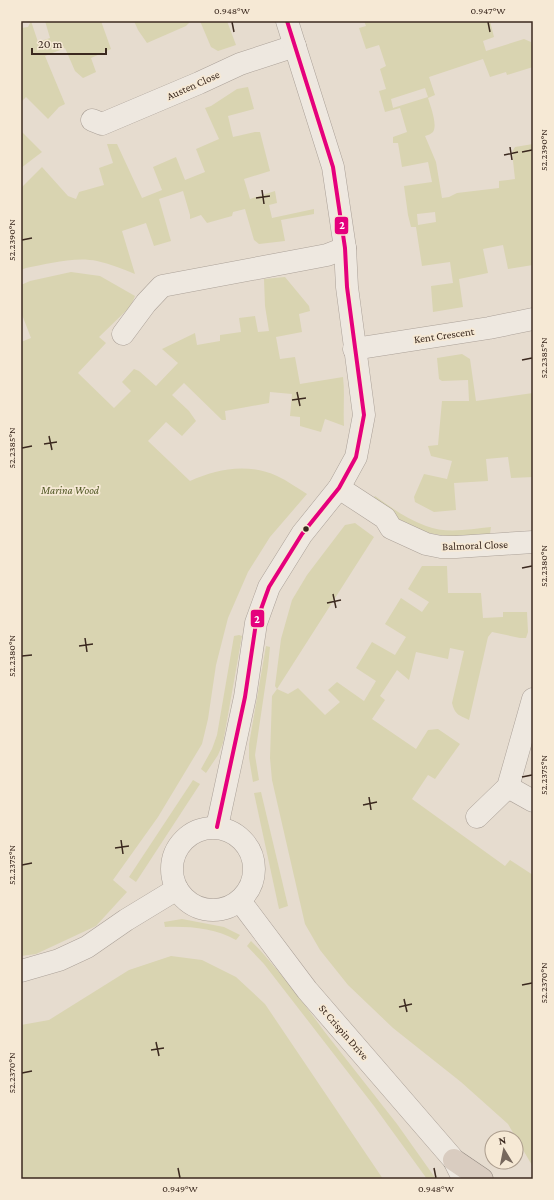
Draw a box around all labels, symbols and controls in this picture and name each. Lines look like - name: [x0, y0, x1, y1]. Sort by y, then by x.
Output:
- text: 0.948°W: [214, 5, 251, 16]
- text: 0.947°W: [471, 5, 506, 16]
- scale bar: [32, 30, 106, 56]
- text: 20 m: [38, 37, 63, 51]
- street label: Austen Close: [165, 68, 221, 102]
- text: 52.2390°N: [538, 129, 549, 171]
- line badge: 2: [334, 216, 349, 235]
- text: 52.2390°N: [6, 219, 17, 261]
- text: 2: [339, 219, 345, 231]
- street label: Kent Crescent: [413, 325, 475, 345]
- text: 52.2385°N: [538, 337, 549, 379]
- text: 52.2385°N: [6, 427, 17, 469]
- park label: Marina Wood: [40, 484, 100, 496]
- unlabelled marker: [301, 524, 311, 534]
- street label: Balmoral Close: [442, 538, 508, 552]
- text: 52.2380°N: [538, 544, 549, 587]
- line badge: 2: [250, 609, 265, 628]
- text: 2: [254, 613, 260, 625]
- text: 52.2380°N: [6, 634, 17, 677]
- text: 52.2375°N: [538, 754, 549, 795]
- text: 52.2375°N: [6, 844, 17, 885]
- text: 52.2370°N: [538, 962, 549, 1004]
- street label: St Crispin Drive: [316, 1002, 371, 1063]
- text: 52.2370°N: [6, 1052, 17, 1094]
- north arrow: [484, 1130, 524, 1170]
- text: N: [498, 1134, 507, 1147]
- text: 0.949°W: [162, 1183, 199, 1194]
- text: 0.948°W: [418, 1183, 455, 1194]

